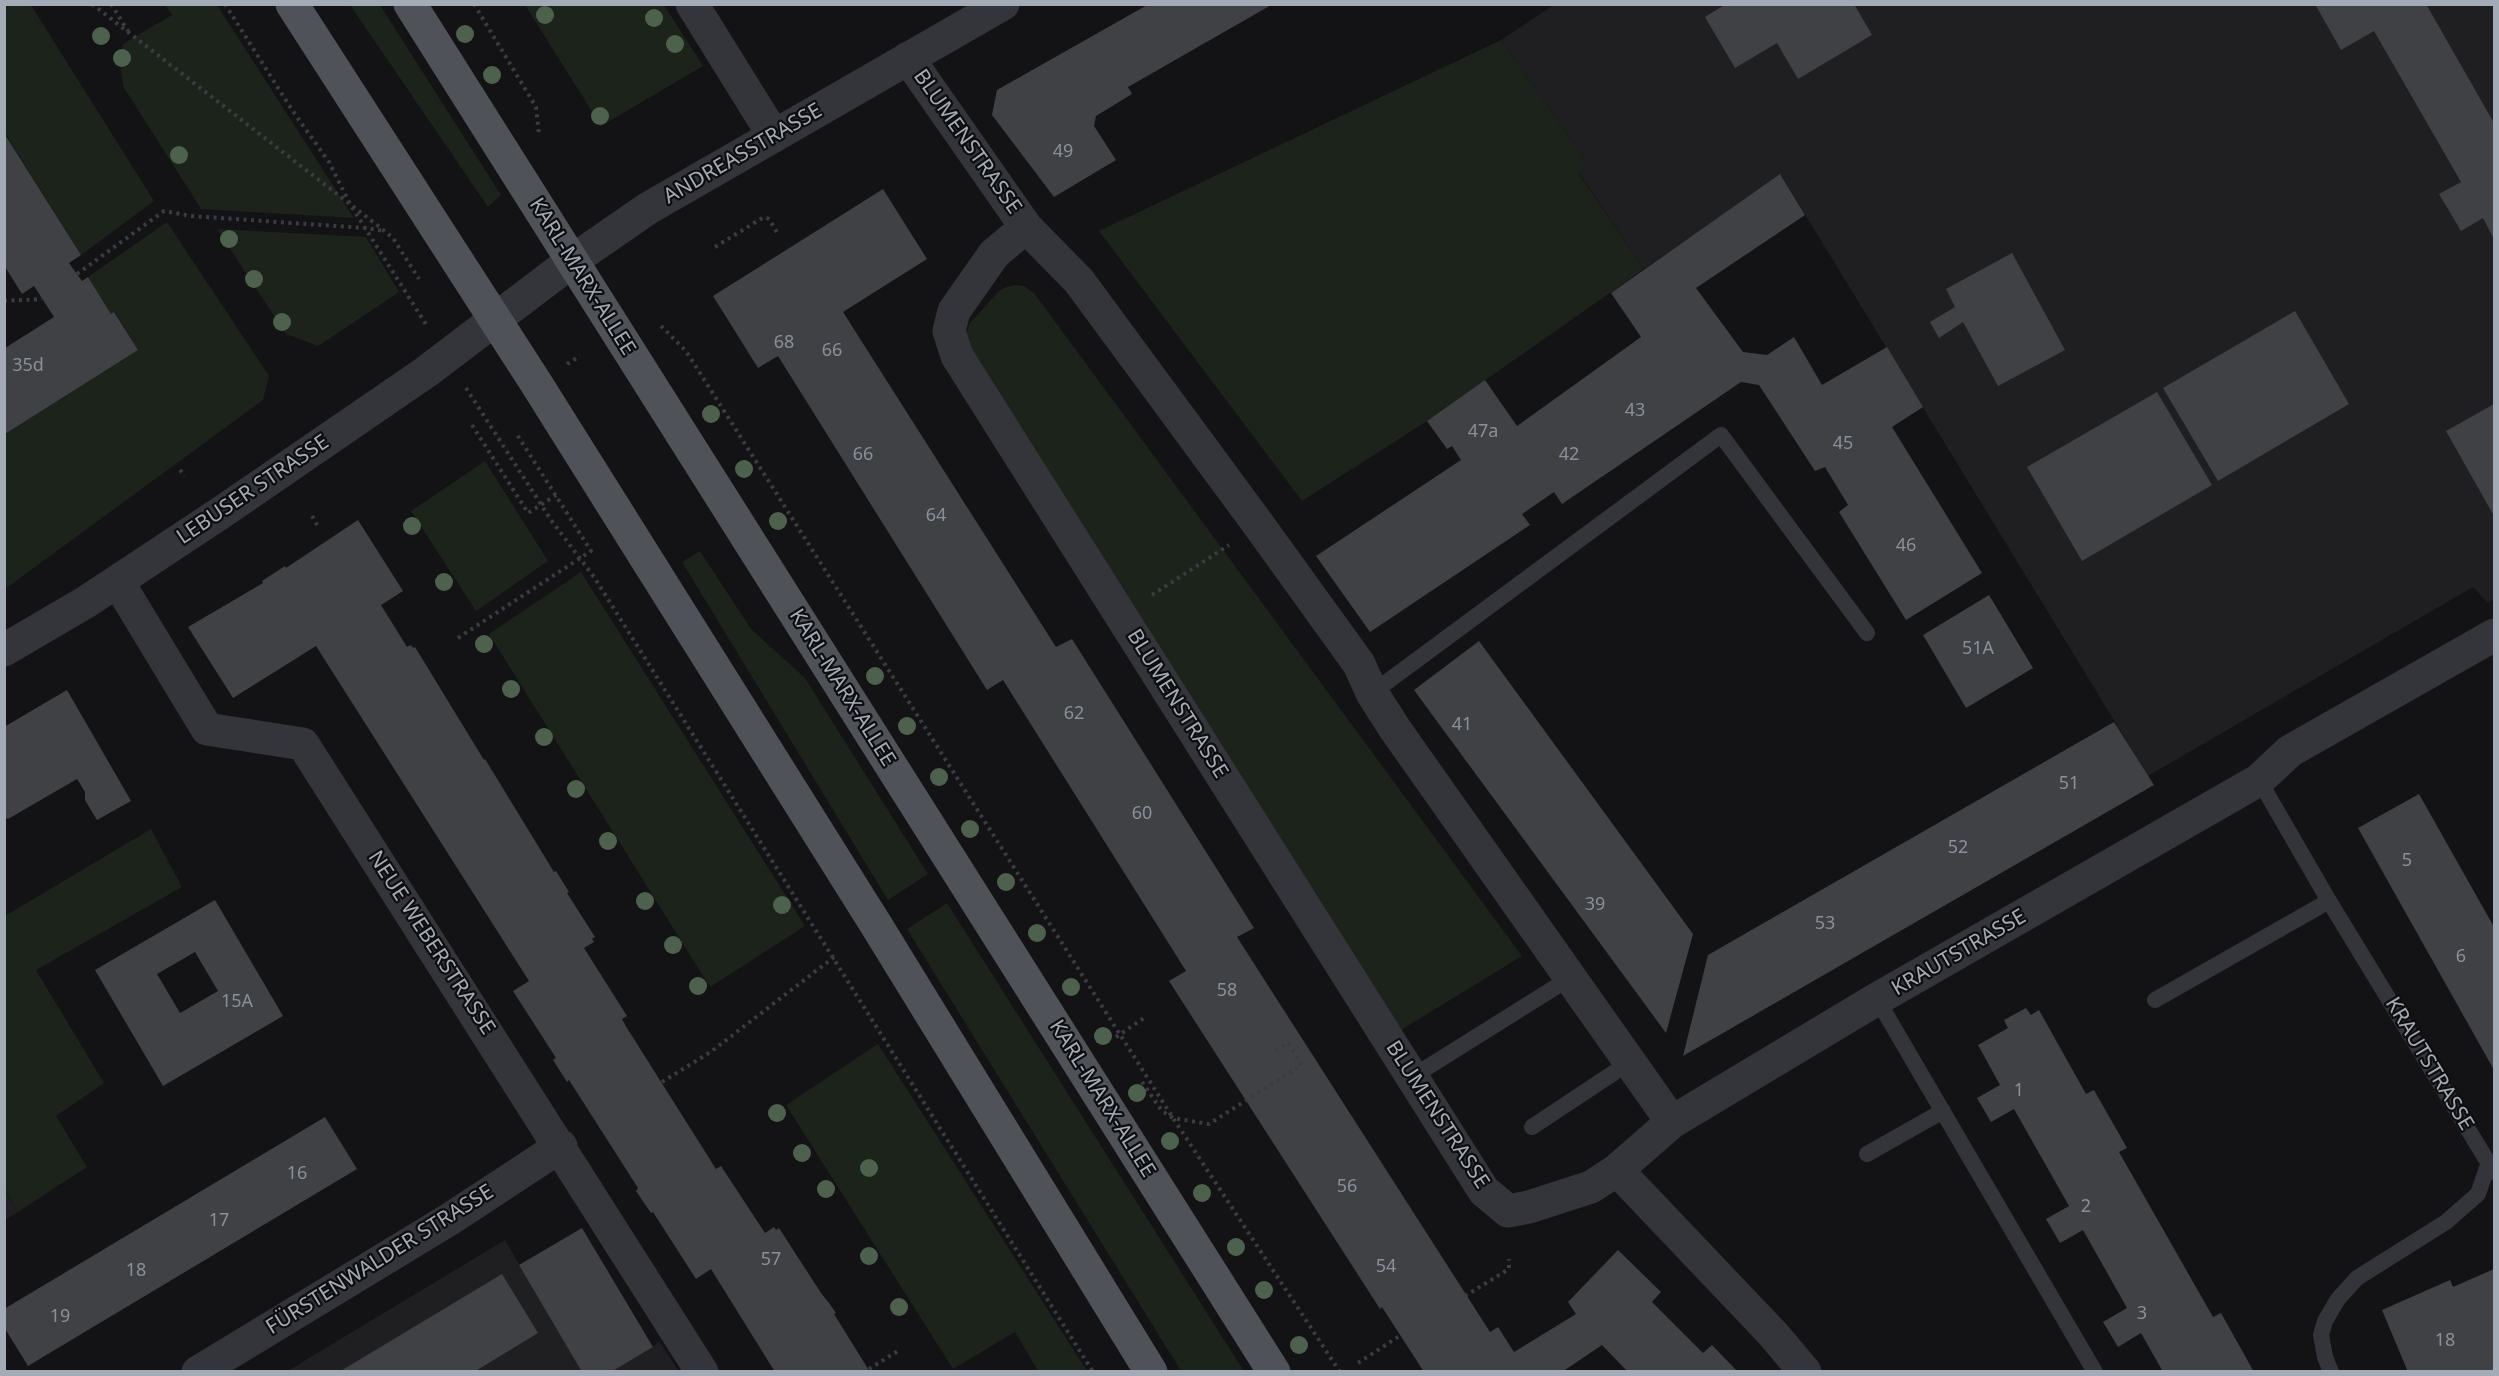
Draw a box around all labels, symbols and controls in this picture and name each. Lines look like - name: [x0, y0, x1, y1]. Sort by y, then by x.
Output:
- street label: BLUMENSTRASSE: [908, 65, 1026, 219]
- street label: ANDREASSTRASSE: [659, 98, 827, 210]
- house number: 49: [1053, 141, 1073, 163]
- street label: KARL-MARX-ALLEE: [523, 194, 641, 360]
- house number: 68: [774, 332, 794, 354]
- house number: 66: [822, 340, 842, 362]
- house number: 35d: [12, 355, 44, 377]
- house number: 43: [1625, 400, 1645, 422]
- house number: 47a: [1468, 421, 1498, 443]
- street label: LEBUSER STRASSE: [172, 430, 334, 550]
- house number: 45: [1833, 433, 1853, 455]
- house number: 66: [853, 444, 873, 466]
- house number: 42: [1559, 444, 1579, 466]
- house number: 64: [926, 505, 946, 527]
- house number: 46: [1896, 535, 1916, 557]
- street label: KARL-MARX-ALLEE: [783, 605, 901, 771]
- street label: BLUMENSTRASSE: [1121, 625, 1233, 783]
- house number: 51A: [1962, 638, 1994, 660]
- house number: 62: [1064, 703, 1084, 725]
- house number: 41: [1452, 714, 1472, 736]
- house number: 51: [2059, 773, 2079, 795]
- house number: 60: [1132, 803, 1152, 825]
- house number: 52: [1948, 837, 1968, 859]
- street label: NEUE WEBERSTRASSE: [362, 846, 500, 1040]
- house number: 5: [2402, 850, 2412, 872]
- house number: 39: [1585, 894, 1605, 916]
- street label: KRAUTSTRASSE: [1887, 904, 2031, 1002]
- house number: 53: [1815, 913, 1835, 935]
- house number: 6: [2456, 946, 2466, 968]
- house number: 58: [1217, 980, 1237, 1002]
- house number: 15A: [221, 991, 253, 1013]
- street label: KRAUTSTRASSE: [2379, 993, 2479, 1135]
- street label: KARL-MARX-ALLEE: [1043, 1016, 1161, 1182]
- street label: BLUMENSTRASSE: [1380, 1036, 1494, 1194]
- house number: 1: [2014, 1080, 2024, 1102]
- house number: 16: [287, 1163, 307, 1185]
- house number: 56: [1337, 1176, 1357, 1198]
- street label: FÜRSTENWALDER STRASSE: [262, 1180, 498, 1340]
- house number: 2: [2081, 1196, 2091, 1218]
- house number: 17: [209, 1210, 229, 1232]
- house number: 57: [761, 1249, 781, 1271]
- house number: 54: [1376, 1256, 1396, 1278]
- house number: 18: [126, 1260, 146, 1282]
- house number: 3: [2137, 1303, 2147, 1325]
- house number: 19: [50, 1306, 70, 1328]
- house number: 18: [2435, 1330, 2455, 1352]

